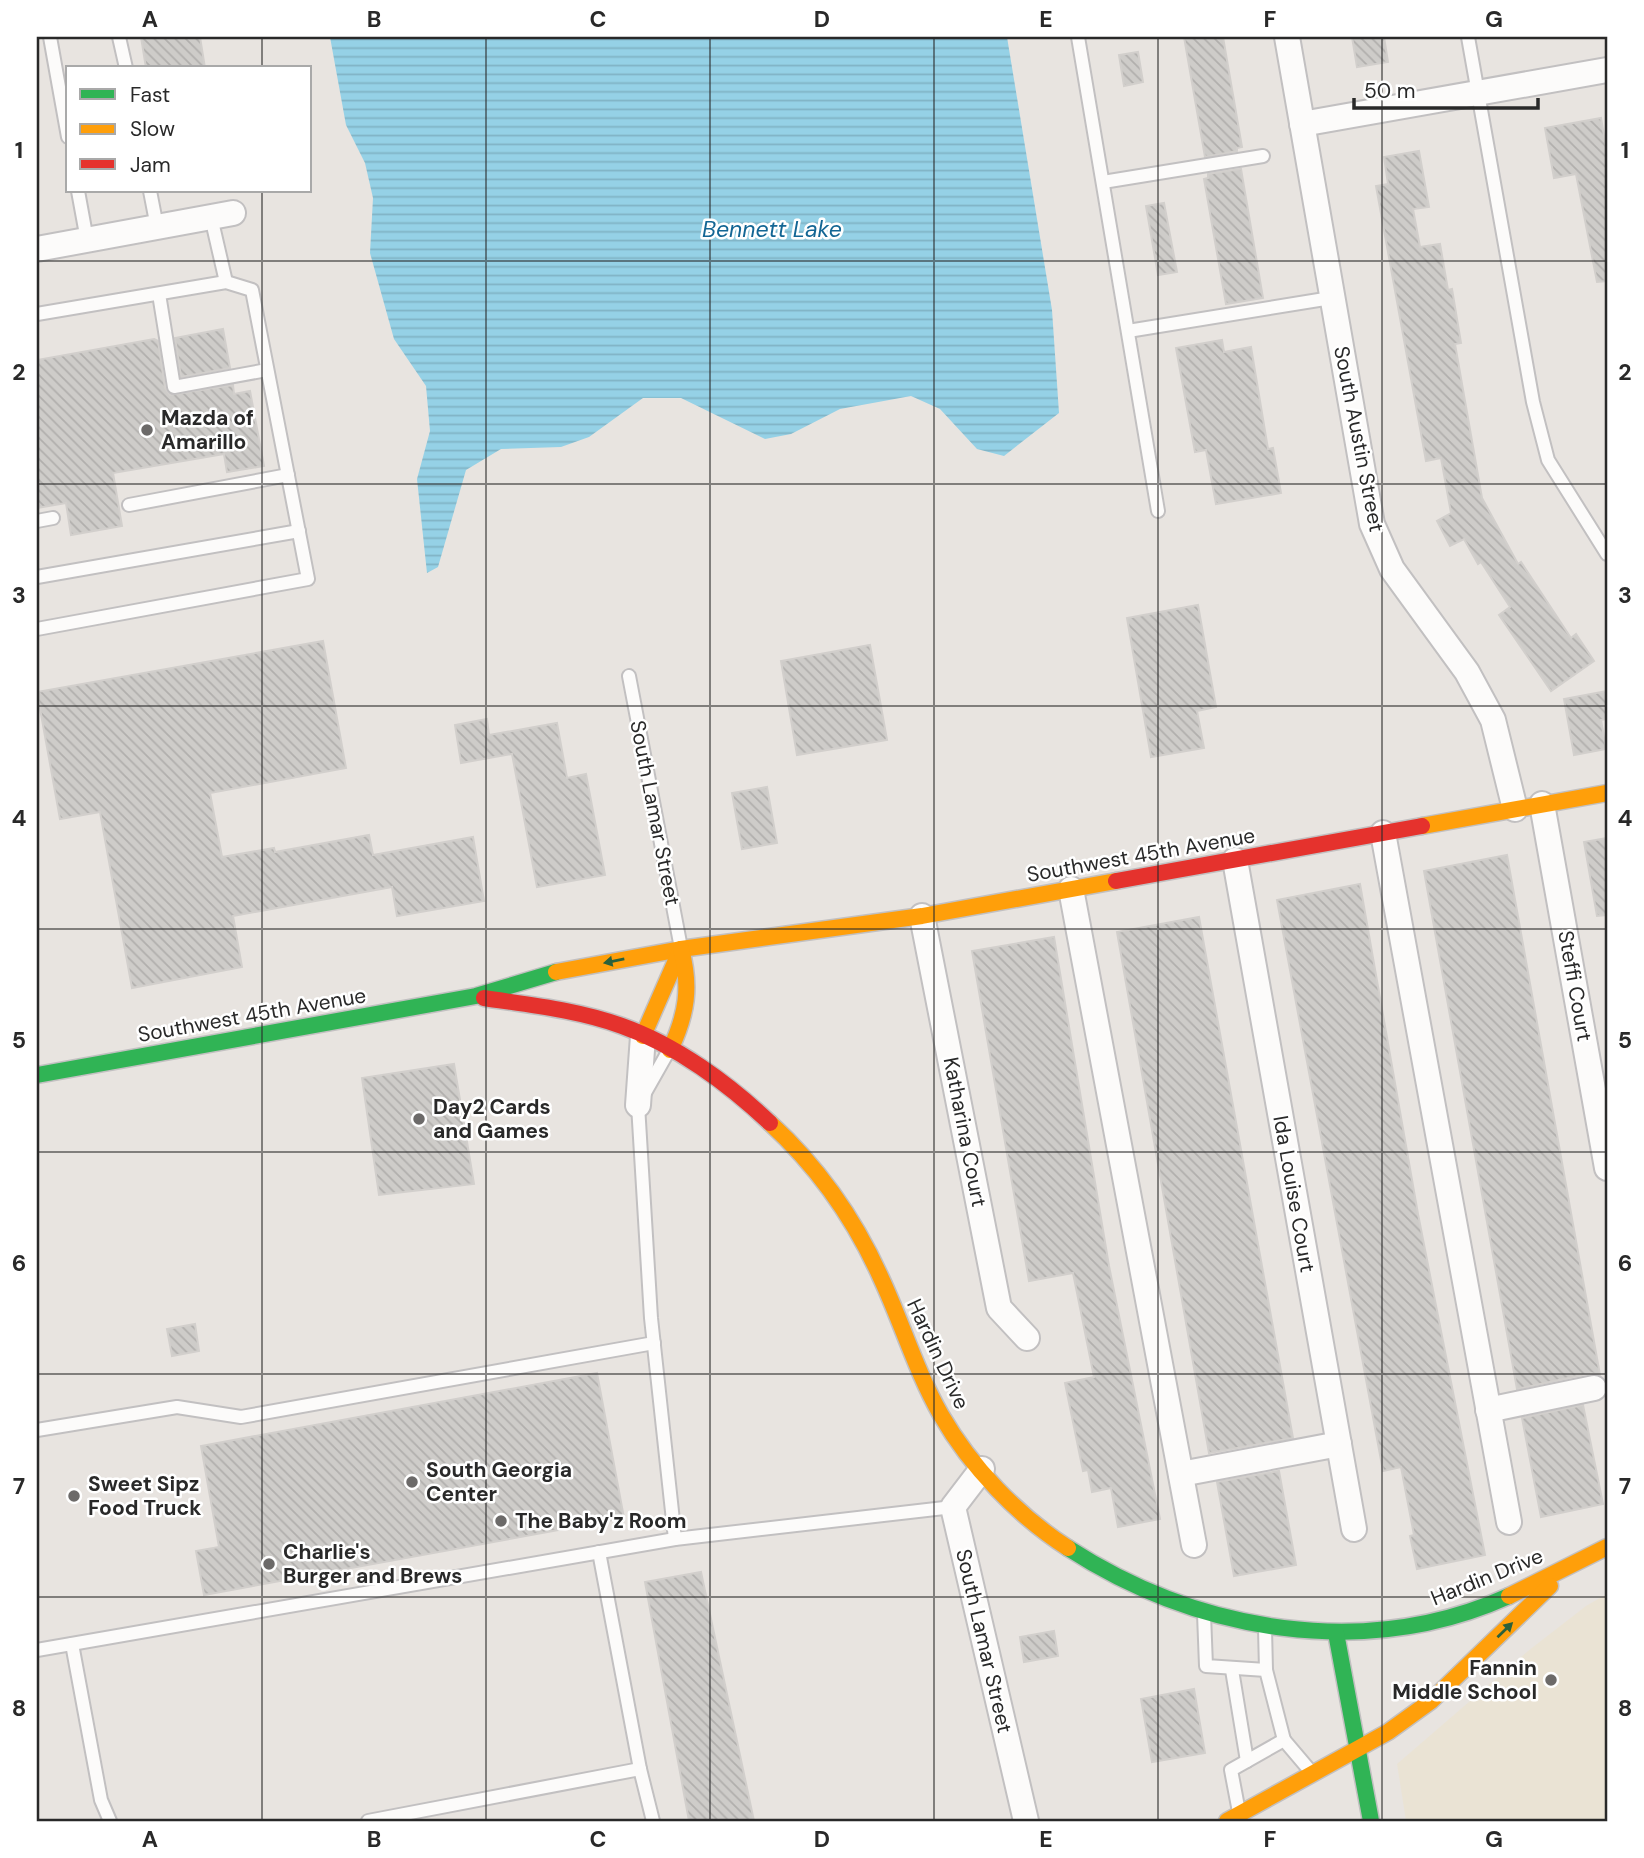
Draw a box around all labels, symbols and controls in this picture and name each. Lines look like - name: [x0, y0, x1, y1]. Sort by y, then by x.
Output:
- text: A: [142, 4, 158, 34]
- text: B: [367, 4, 381, 34]
- text: C: [590, 4, 606, 34]
- text: D: [814, 4, 830, 34]
- text: E: [1039, 4, 1053, 34]
- text: F: [1264, 4, 1277, 34]
- text: G: [1485, 4, 1503, 34]
- legend: [66, 66, 312, 192]
- scale bar: [1354, 66, 1537, 110]
- text: 50 m: [1364, 77, 1415, 105]
- text: Fast: [130, 81, 170, 109]
- text: Slow: [130, 115, 175, 143]
- text: 1: [15, 135, 23, 165]
- text: 1: [1621, 135, 1629, 165]
- text: Jam: [130, 151, 171, 179]
- water label: Bennett Lake: [702, 214, 842, 244]
- street label: South Austin Street: [1327, 344, 1391, 534]
- text: 2: [12, 357, 26, 387]
- text: 2: [1618, 357, 1632, 387]
- place label: Mazda of Amarillo: [161, 404, 254, 456]
- marker: Mazda of Amarillo: [139, 422, 155, 438]
- text: 3: [12, 580, 26, 610]
- text: 3: [1618, 580, 1632, 610]
- street label: South Lamar Street: [623, 718, 687, 908]
- text: 4: [12, 803, 27, 833]
- text: 4: [1618, 803, 1633, 833]
- street label: Southwest 45th Avenue: [1025, 821, 1257, 889]
- street label: Steffi Court: [1551, 928, 1599, 1044]
- one-way arrow: [603, 956, 625, 967]
- street label: Southwest 45th Avenue: [136, 981, 368, 1049]
- text: 5: [12, 1025, 26, 1055]
- text: 5: [1618, 1025, 1632, 1055]
- street label: Katharina Court: [937, 1055, 993, 1209]
- place label: Day2 Cards and Games: [433, 1093, 551, 1145]
- marker: Day2 Cards and Games: [411, 1111, 427, 1127]
- street label: Ida Louise Court: [1266, 1113, 1322, 1275]
- text: 6: [12, 1248, 26, 1278]
- text: 6: [1618, 1248, 1632, 1278]
- street label: Hardin Drive: [900, 1294, 976, 1414]
- place label: South Georgia Center: [426, 1456, 572, 1508]
- place label: Sweet Sipz Food Truck: [88, 1470, 201, 1522]
- text: 7: [13, 1471, 25, 1501]
- text: 7: [1619, 1471, 1631, 1501]
- marker: South Georgia Center: [404, 1474, 420, 1490]
- marker: Sweet Sipz Food Truck: [66, 1488, 82, 1504]
- place label: The Baby'z Room: [515, 1507, 687, 1535]
- marker: The Baby'z Room: [493, 1513, 509, 1529]
- place label: Charlie's Burger and Brews: [283, 1538, 462, 1590]
- street label: Hardin Drive: [1427, 1542, 1547, 1612]
- street label: South Lamar Street: [949, 1546, 1019, 1736]
- marker: Charlie's Burger and Brews: [261, 1556, 277, 1572]
- one-way arrow: [1496, 1621, 1513, 1638]
- place label: Fannin Middle School: [1392, 1654, 1537, 1706]
- marker: Fannin Middle School: [1543, 1672, 1559, 1688]
- text: 8: [12, 1693, 26, 1723]
- text: 8: [1618, 1693, 1632, 1723]
- text: A: [142, 1824, 158, 1854]
- text: B: [367, 1824, 381, 1854]
- text: C: [590, 1824, 606, 1854]
- text: D: [814, 1824, 830, 1854]
- text: E: [1039, 1824, 1053, 1854]
- text: F: [1264, 1824, 1277, 1854]
- text: G: [1485, 1824, 1503, 1854]

